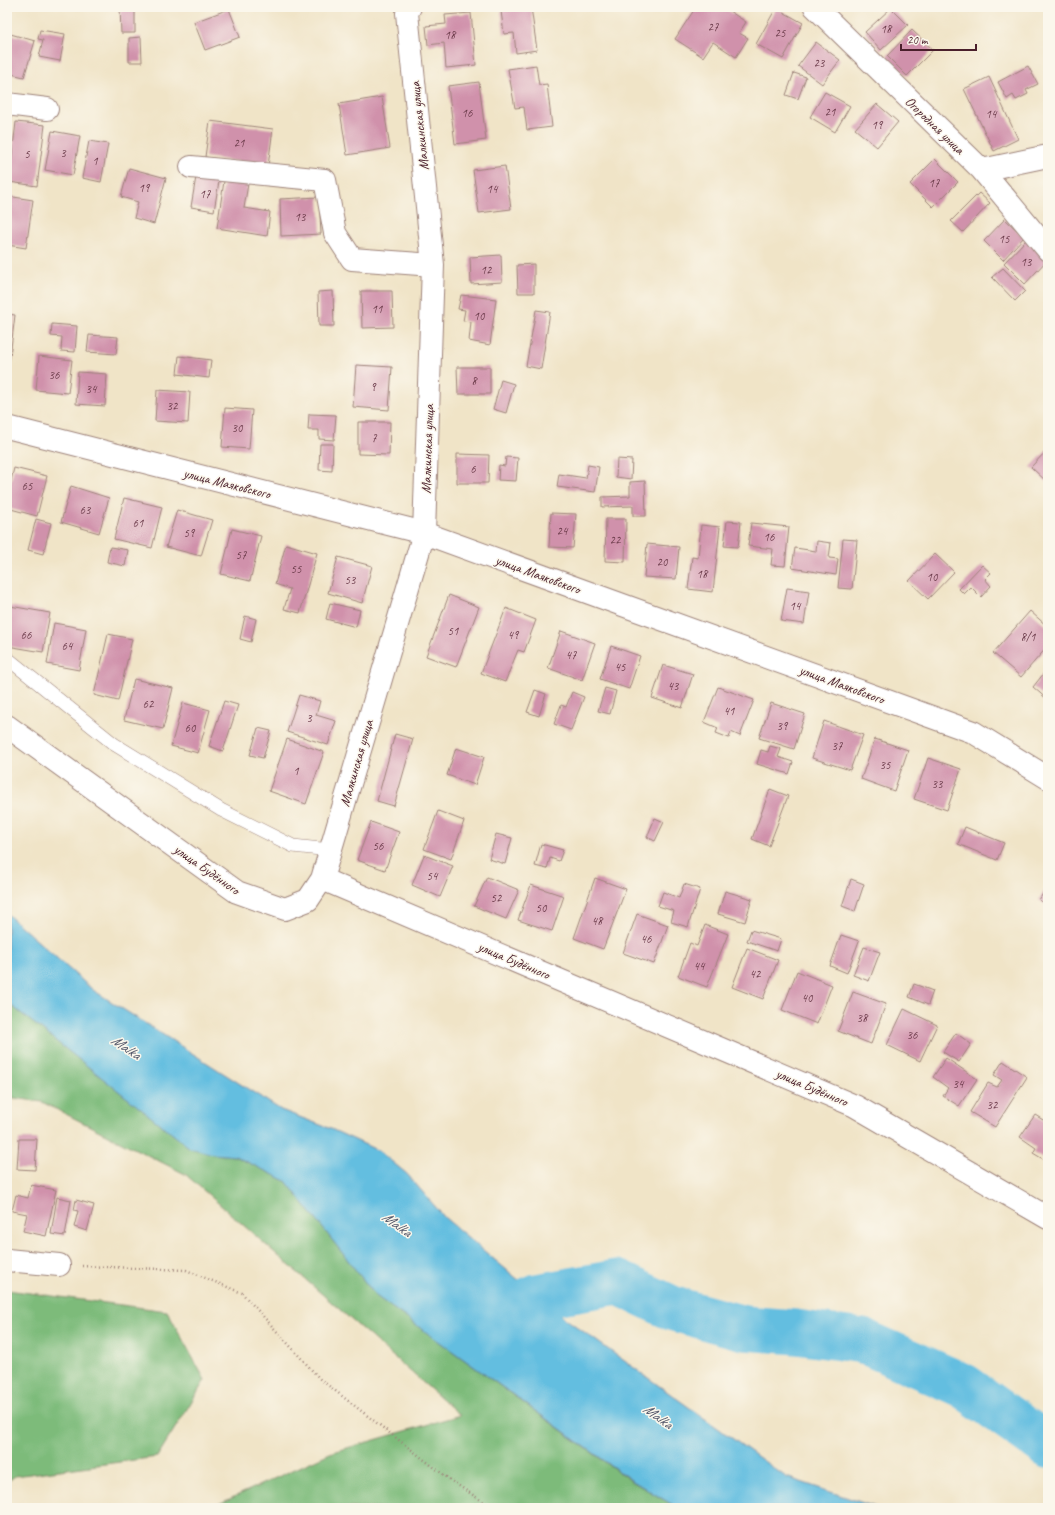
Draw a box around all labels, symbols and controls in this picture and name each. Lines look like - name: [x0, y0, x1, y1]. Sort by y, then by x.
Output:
- house number: 27: [708, 19, 719, 35]
- house number: 18: [881, 21, 893, 37]
- house number: 25: [775, 25, 786, 41]
- scale bar: [901, 26, 976, 52]
- house number: 18: [445, 27, 457, 43]
- text: 20 m: [907, 32, 929, 48]
- house number: 23: [814, 55, 826, 71]
- street label: Малкинская улица: [406, 80, 433, 171]
- street label: Огородная улица: [901, 93, 969, 158]
- house number: 21: [825, 104, 836, 120]
- house number: 16: [462, 105, 473, 121]
- house number: 14: [986, 106, 998, 122]
- house number: 19: [872, 117, 884, 133]
- house number: 21: [234, 135, 245, 151]
- house number: 3: [60, 145, 67, 161]
- house number: 5: [24, 146, 30, 162]
- house number: 1: [92, 153, 98, 169]
- house number: 17: [929, 175, 940, 191]
- house number: 19: [139, 180, 151, 196]
- house number: 14: [487, 181, 499, 197]
- house number: 17: [200, 186, 211, 202]
- house number: 13: [295, 209, 307, 225]
- house number: 15: [999, 231, 1010, 247]
- house number: 13: [1021, 254, 1033, 270]
- house number: 12: [481, 262, 493, 278]
- house number: 11: [372, 301, 383, 317]
- house number: 10: [474, 308, 486, 324]
- house number: 36: [49, 367, 60, 383]
- house number: 8: [471, 373, 478, 389]
- house number: 9: [370, 379, 377, 395]
- house number: 34: [86, 381, 98, 397]
- house number: 32: [167, 398, 179, 414]
- street label: Малкинская улица: [417, 403, 438, 494]
- house number: 30: [232, 420, 244, 436]
- house number: 7: [371, 430, 377, 446]
- house number: 6: [470, 461, 476, 477]
- street label: улица Маяковского: [181, 464, 274, 503]
- house number: 65: [22, 478, 33, 494]
- house number: 63: [80, 502, 92, 518]
- house number: 61: [133, 515, 144, 531]
- house number: 24: [557, 523, 569, 539]
- house number: 59: [184, 525, 196, 541]
- house number: 16: [764, 529, 775, 545]
- house number: 22: [610, 532, 622, 548]
- house number: 57: [236, 547, 247, 563]
- street label: улица Маяковского: [492, 551, 584, 598]
- house number: 20: [657, 554, 669, 570]
- house number: 55: [291, 561, 302, 577]
- house number: 18: [697, 566, 709, 582]
- house number: 10: [927, 569, 939, 585]
- house number: 53: [345, 572, 357, 588]
- house number: 14: [790, 598, 802, 614]
- house number: 51: [448, 623, 459, 639]
- house number: 66: [21, 627, 32, 643]
- house number: 49: [508, 627, 520, 643]
- house number: 8/1: [1021, 629, 1036, 645]
- house number: 64: [62, 638, 74, 654]
- house number: 47: [566, 647, 577, 663]
- house number: 45: [615, 659, 626, 675]
- street label: улица Маяковского: [796, 661, 888, 708]
- house number: 43: [668, 678, 680, 694]
- house number: 62: [143, 696, 155, 712]
- house number: 41: [724, 703, 735, 719]
- house number: 3: [306, 710, 313, 726]
- street label: Малкинская улица: [336, 717, 377, 808]
- house number: 39: [777, 718, 789, 734]
- house number: 60: [185, 720, 197, 736]
- house number: 37: [832, 738, 843, 754]
- house number: 35: [880, 757, 891, 773]
- house number: 1: [293, 763, 299, 779]
- house number: 33: [932, 776, 944, 792]
- house number: 56: [373, 838, 384, 854]
- street label: улица Будённого: [170, 840, 244, 899]
- house number: 54: [427, 868, 439, 884]
- house number: 52: [491, 890, 503, 906]
- house number: 50: [536, 900, 548, 916]
- house number: 48: [592, 913, 604, 929]
- house number: 46: [641, 931, 652, 947]
- street label: улица Будённого: [474, 937, 554, 984]
- house number: 44: [694, 958, 706, 974]
- house number: 42: [750, 966, 762, 982]
- house number: 40: [802, 990, 814, 1006]
- house number: 38: [857, 1010, 869, 1026]
- house number: 36: [907, 1027, 918, 1043]
- water label: Malka: [107, 1031, 146, 1065]
- street label: улица Будённого: [772, 1064, 852, 1111]
- house number: 34: [953, 1076, 965, 1092]
- house number: 32: [987, 1097, 999, 1113]
- water label: Malka: [378, 1207, 417, 1242]
- water label: Malka: [639, 1399, 678, 1434]

